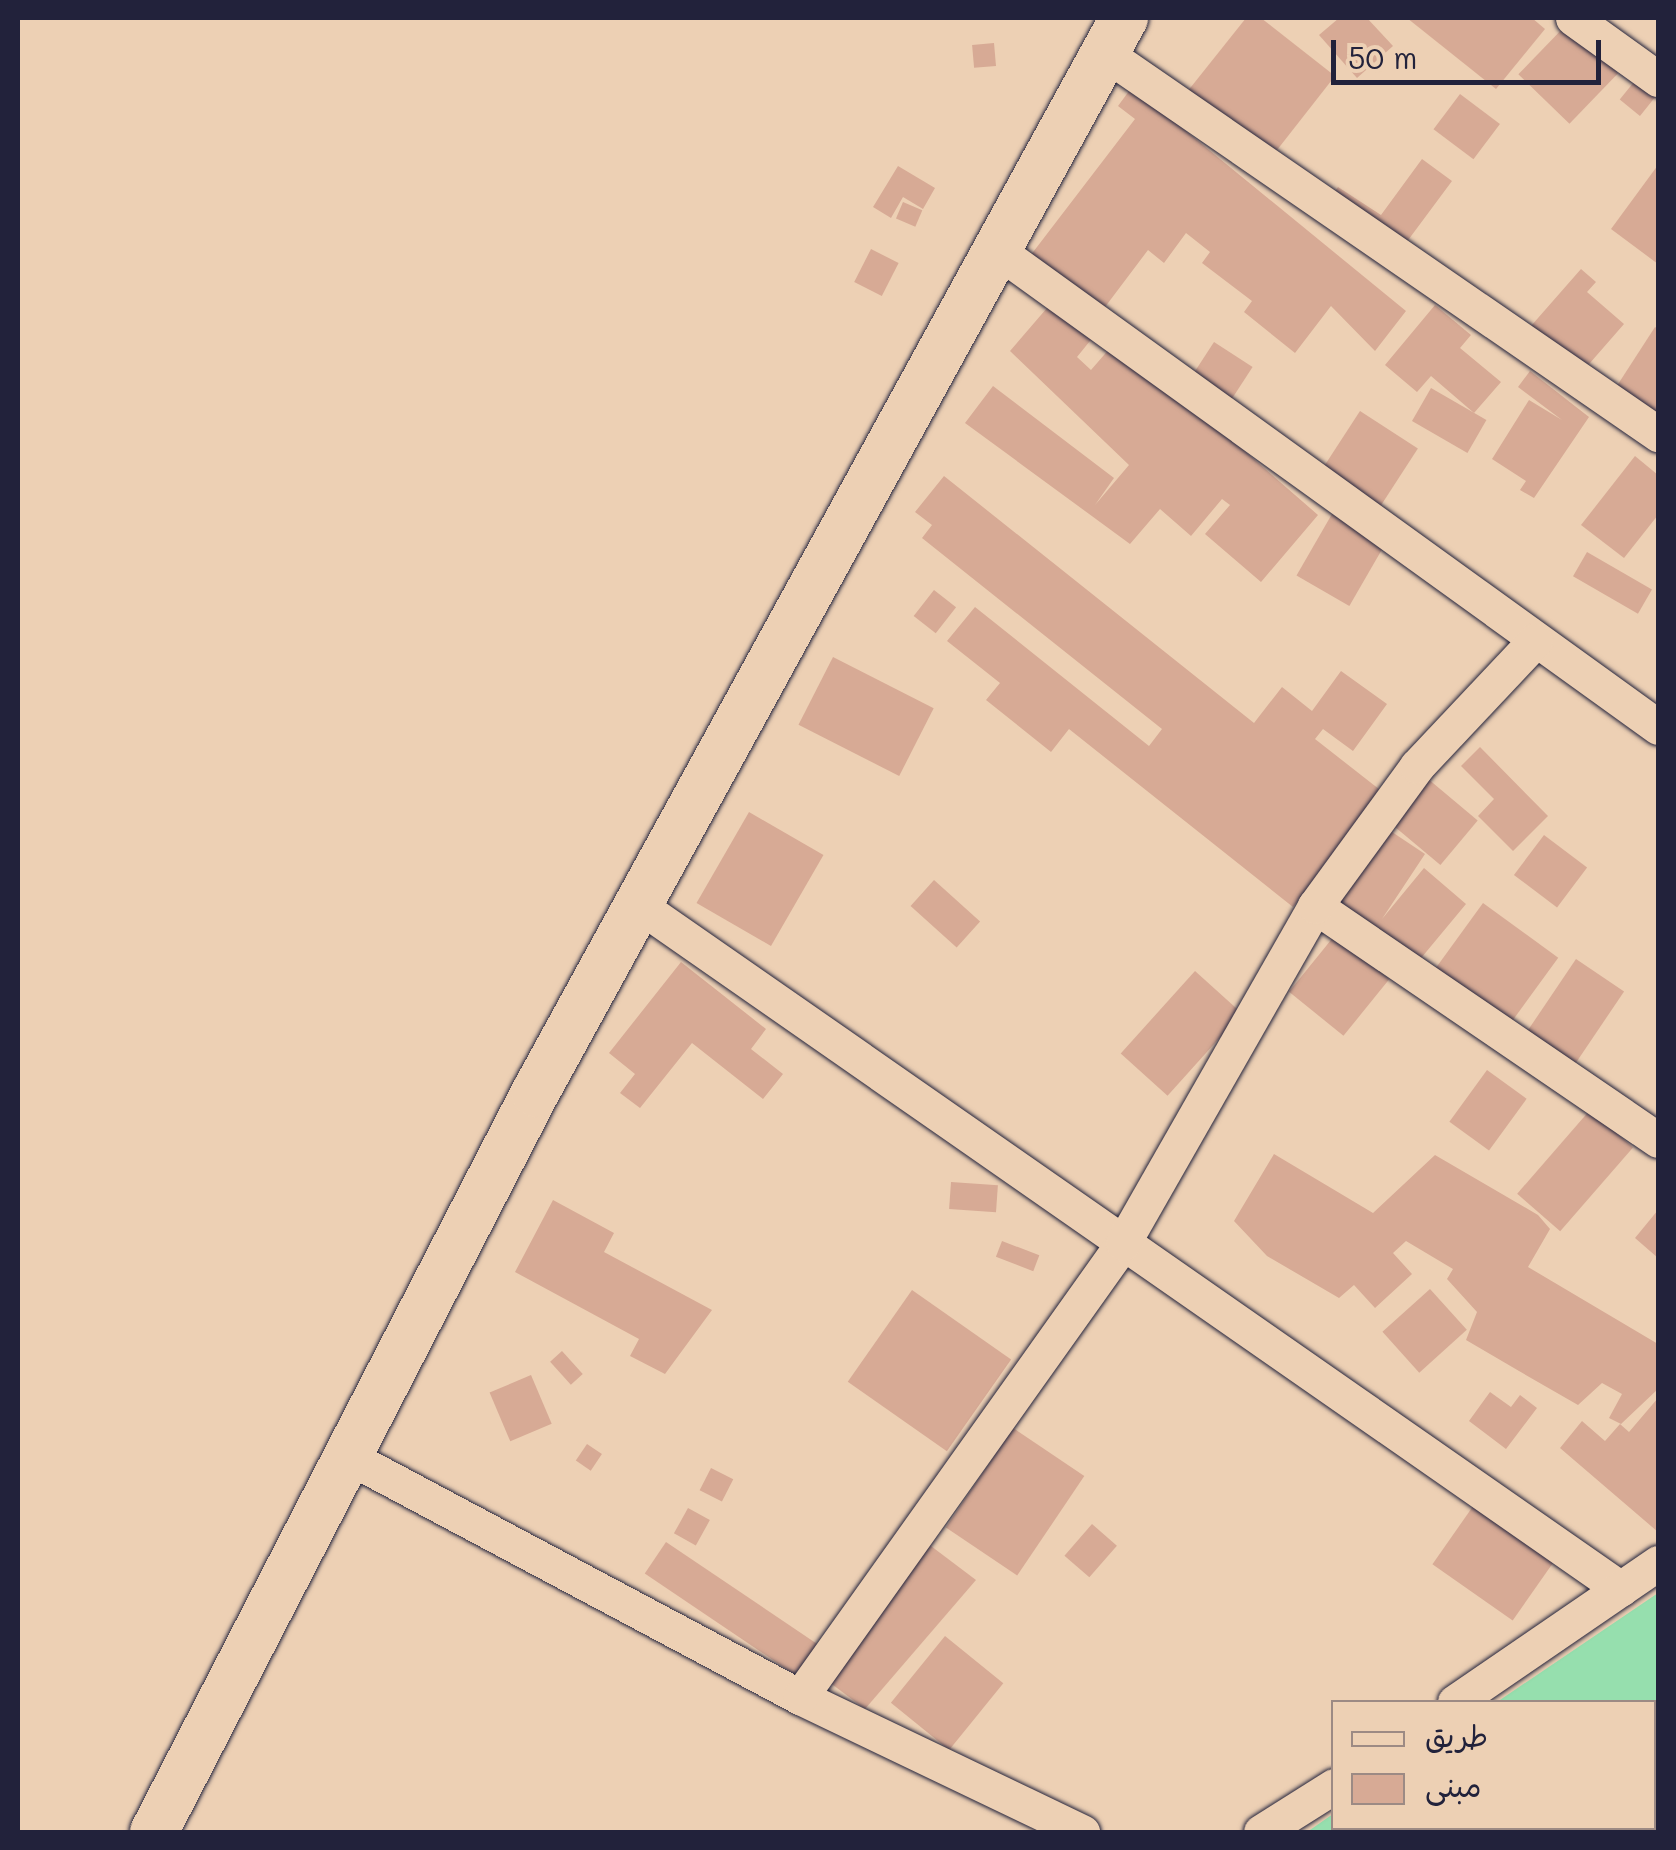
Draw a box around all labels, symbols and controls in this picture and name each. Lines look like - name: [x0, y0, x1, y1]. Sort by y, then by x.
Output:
- scale bar: [1336, 20, 1606, 82]
- text: 50 m: [1348, 37, 1418, 77]
- legend: [1331, 1700, 1656, 1830]
- text: طريق: [1425, 1715, 1488, 1755]
- text: مبنى: [1425, 1765, 1481, 1805]

